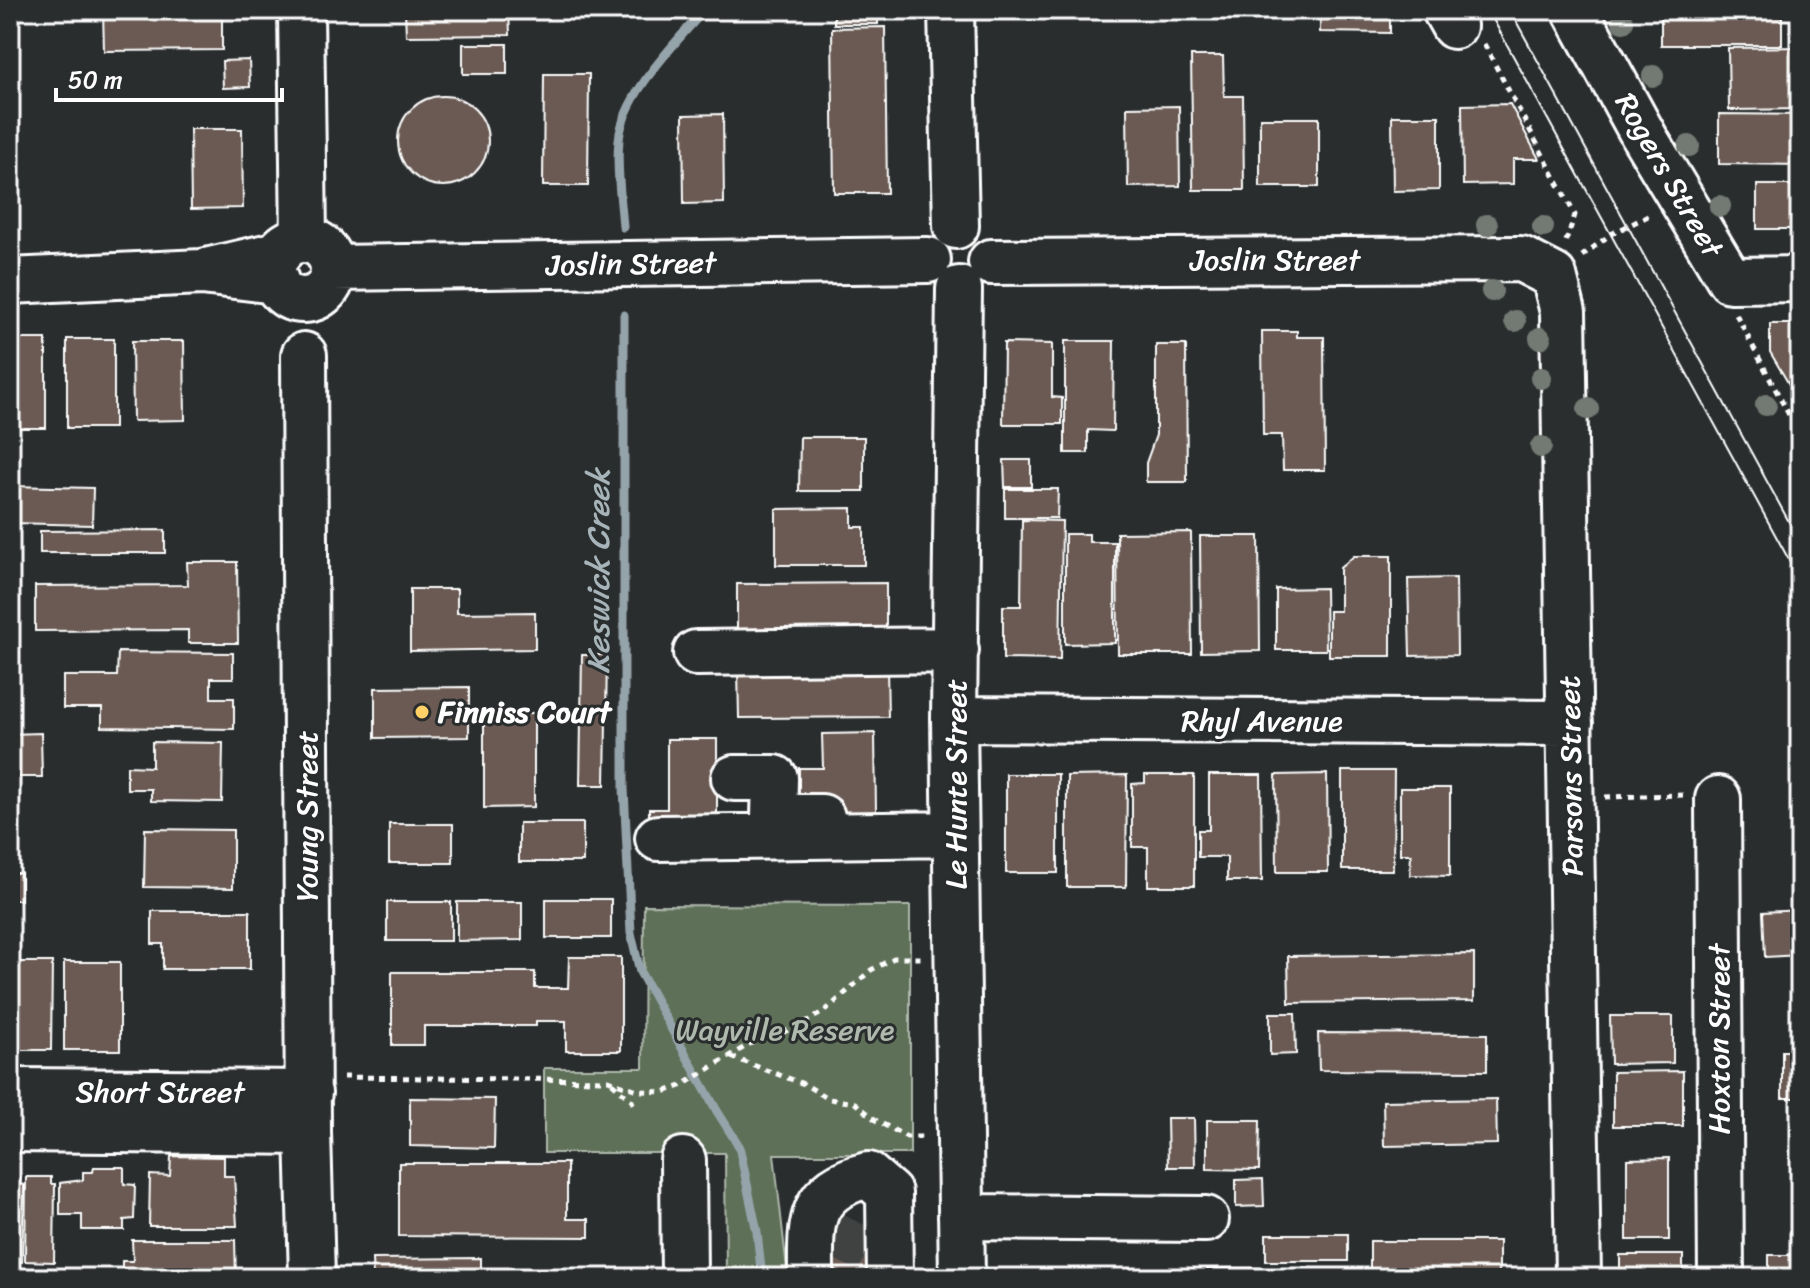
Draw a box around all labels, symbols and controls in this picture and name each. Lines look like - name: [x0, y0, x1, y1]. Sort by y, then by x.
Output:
- scale bar: [56, 52, 282, 102]
- text: 50 m: [68, 59, 123, 101]
- street label: Rogers Street: [1600, 82, 1739, 270]
- street label: Joslin Street: [1189, 233, 1362, 287]
- street label: Joslin Street: [544, 235, 718, 292]
- water label: Keswick Creek: [570, 467, 627, 673]
- street label: Parsons Street: [1542, 675, 1600, 877]
- street label: Le Hunte Street: [929, 679, 983, 889]
- place label: Finniss Court: [437, 685, 613, 739]
- street label: Rhyl Avenue: [1181, 694, 1343, 748]
- marker: Finniss Court: [413, 703, 431, 721]
- street label: Young Street: [280, 731, 334, 901]
- street label: Hoxton Street: [1692, 942, 1746, 1134]
- park label: Wayville Reserve: [676, 1003, 894, 1057]
- street label: Short Street: [75, 1065, 246, 1119]

